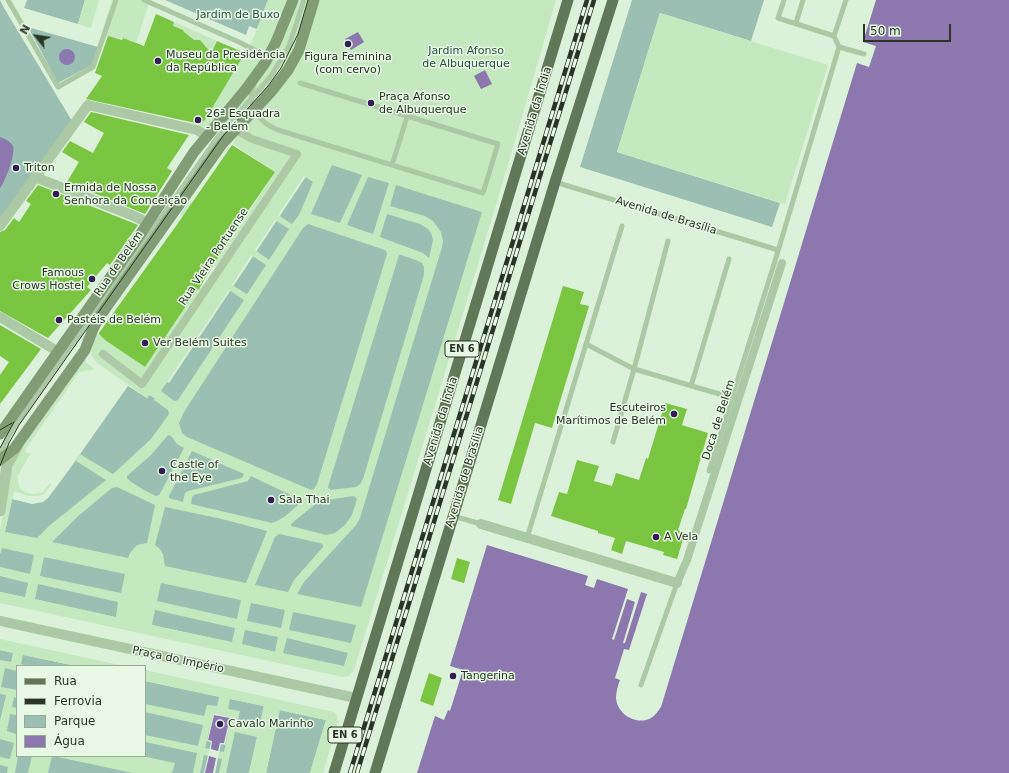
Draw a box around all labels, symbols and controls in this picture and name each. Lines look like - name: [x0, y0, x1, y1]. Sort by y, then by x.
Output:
- park label: Jardim de Buxo: [196, 8, 280, 22]
- north arrow: [16, 16, 56, 56]
- scale bar: [865, 16, 953, 42]
- text: N: [17, 23, 33, 37]
- text: 50 m: [870, 24, 901, 38]
- marker: Figura Feminina (com cervo): [343, 39, 353, 49]
- park label: Jardim Afonso de Albuquerque: [422, 44, 510, 70]
- place label: Museu da Presidência da República: [166, 48, 285, 74]
- place label: Figura Feminina (com cervo): [304, 50, 392, 76]
- marker: Museu da Presidência da República: [153, 56, 163, 66]
- street label: Avenida da Índia: [515, 65, 555, 157]
- place label: Praça Afonso de Albuquerque: [379, 90, 467, 116]
- marker: Praça Afonso de Albuquerque: [366, 98, 376, 108]
- place label: 26ª Esquadra - Belém: [206, 107, 280, 133]
- marker: 26ª Esquadra - Belém: [193, 115, 203, 125]
- place label: Triton: [24, 161, 55, 175]
- marker: Triton: [11, 163, 21, 173]
- place label: Ermida de Nossa Senhora da Conceição: [64, 181, 187, 207]
- marker: Ermida de Nossa Senhora da Conceição: [51, 189, 61, 199]
- street label: Avenida de Brasília: [614, 194, 718, 238]
- street label: Rua Vieira Portuense: [177, 206, 251, 308]
- street label: Rua de Belém: [92, 229, 146, 299]
- place label: Famous Crows Hostel: [12, 266, 84, 292]
- marker: Famous Crows Hostel: [87, 274, 97, 284]
- place label: Pastéis de Belém: [67, 313, 161, 327]
- marker: Pastéis de Belém: [54, 315, 64, 325]
- place label: Ver Belém Suites: [153, 336, 247, 350]
- marker: Ver Belém Suites: [140, 338, 150, 348]
- road number: EN 6: [445, 341, 479, 357]
- street label: Avenida da Índia: [421, 375, 461, 467]
- street label: Doca de Belém: [700, 378, 738, 462]
- place label: Escuteiros Marítimos de Belém: [556, 401, 666, 427]
- marker: Escuteiros Marítimos de Belém: [669, 409, 679, 419]
- street label: Avenida de Brasília: [443, 425, 487, 529]
- place label: Castle of the Eye: [170, 458, 218, 484]
- marker: Castle of the Eye: [157, 466, 167, 476]
- place label: Sala Thai: [279, 493, 330, 507]
- marker: Sala Thai: [266, 495, 276, 505]
- place label: A Vela: [664, 530, 698, 544]
- marker: A Vela: [651, 532, 661, 542]
- street label: Praça do Império: [131, 644, 225, 676]
- legend: [16, 665, 146, 757]
- place label: Tangerina: [461, 669, 515, 683]
- marker: Tangerina: [448, 671, 458, 681]
- text: Rua: [54, 674, 77, 688]
- text: Ferrovia: [54, 694, 102, 708]
- text: Parque: [54, 714, 95, 728]
- place label: Cavalo Marinho: [228, 717, 313, 731]
- marker: Cavalo Marinho: [215, 719, 225, 729]
- road number: EN 6: [328, 727, 362, 743]
- text: Água: [54, 734, 85, 748]

